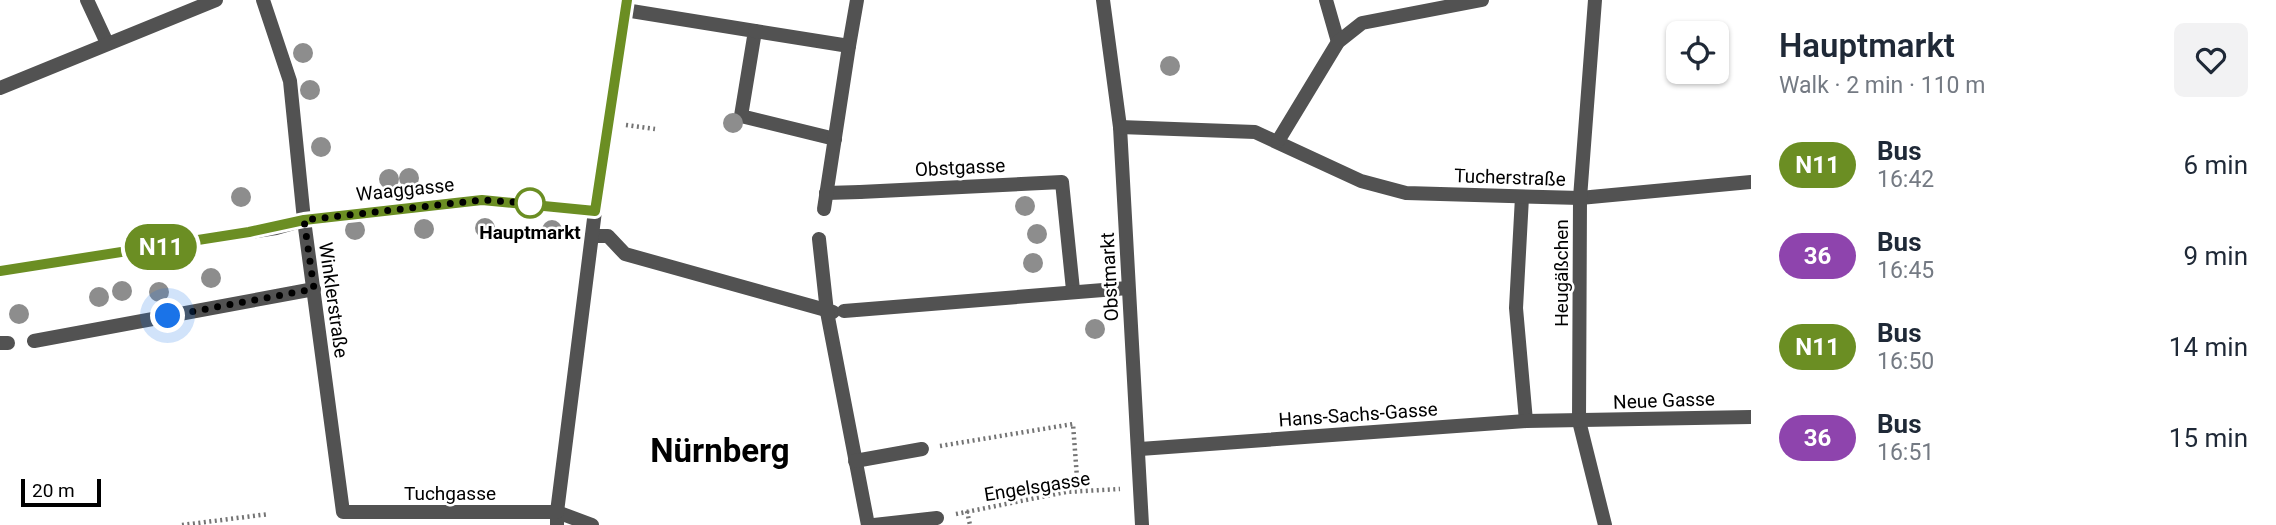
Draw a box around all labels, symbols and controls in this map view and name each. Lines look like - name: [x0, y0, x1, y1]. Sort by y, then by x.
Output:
- map controls: [1666, 21, 1729, 84]
- button: locate: [1666, 21, 1729, 84]
- button: heart: [2174, 23, 2248, 97]
- text: Hauptmarkt: [1779, 26, 1955, 65]
- text: Walk · 2 min · 110 m: [1779, 72, 1985, 99]
- text: Bus: [1877, 136, 1922, 166]
- text: 6 min: [2183, 150, 2248, 180]
- text: N11: [1795, 151, 1840, 179]
- street label: Obstgasse: [914, 154, 1006, 181]
- street label: Tucherstraße: [1454, 164, 1566, 191]
- text: 16:42: [1877, 166, 1934, 193]
- street label: Waaggasse: [355, 173, 455, 206]
- marker: Hauptmarkt: [515, 188, 545, 218]
- street label: Heugäßchen: [1550, 219, 1573, 327]
- place label: Hauptmarkt: [479, 221, 581, 244]
- line badge: N11: [121, 224, 201, 270]
- text: Bus: [1877, 227, 1922, 257]
- street label: Obstmarkt: [1096, 232, 1123, 322]
- text: N11: [139, 233, 183, 261]
- street label: Winklerstraße: [314, 241, 353, 359]
- text: 9 min: [2183, 241, 2248, 271]
- text: 36: [1804, 242, 1831, 270]
- text: 16:45: [1877, 257, 1934, 284]
- your location: [150, 298, 185, 333]
- text: Bus: [1877, 318, 1922, 348]
- text: 14 min: [2169, 332, 2248, 362]
- text: N11: [1795, 333, 1840, 361]
- text: 16:50: [1877, 348, 1934, 375]
- street label: Neue Gasse: [1613, 387, 1715, 414]
- street label: Hans-Sachs-Gasse: [1278, 397, 1438, 432]
- text: Bus: [1877, 409, 1922, 439]
- text: 15 min: [2169, 423, 2248, 453]
- text: 36: [1804, 424, 1831, 452]
- district label: Nürnberg: [650, 431, 790, 470]
- text: 16:51: [1877, 439, 1934, 466]
- street label: Engelsgasse: [982, 467, 1092, 506]
- scale bar: [21, 476, 102, 508]
- text: 20 m: [32, 479, 75, 502]
- street label: Tuchgasse: [404, 482, 496, 505]

